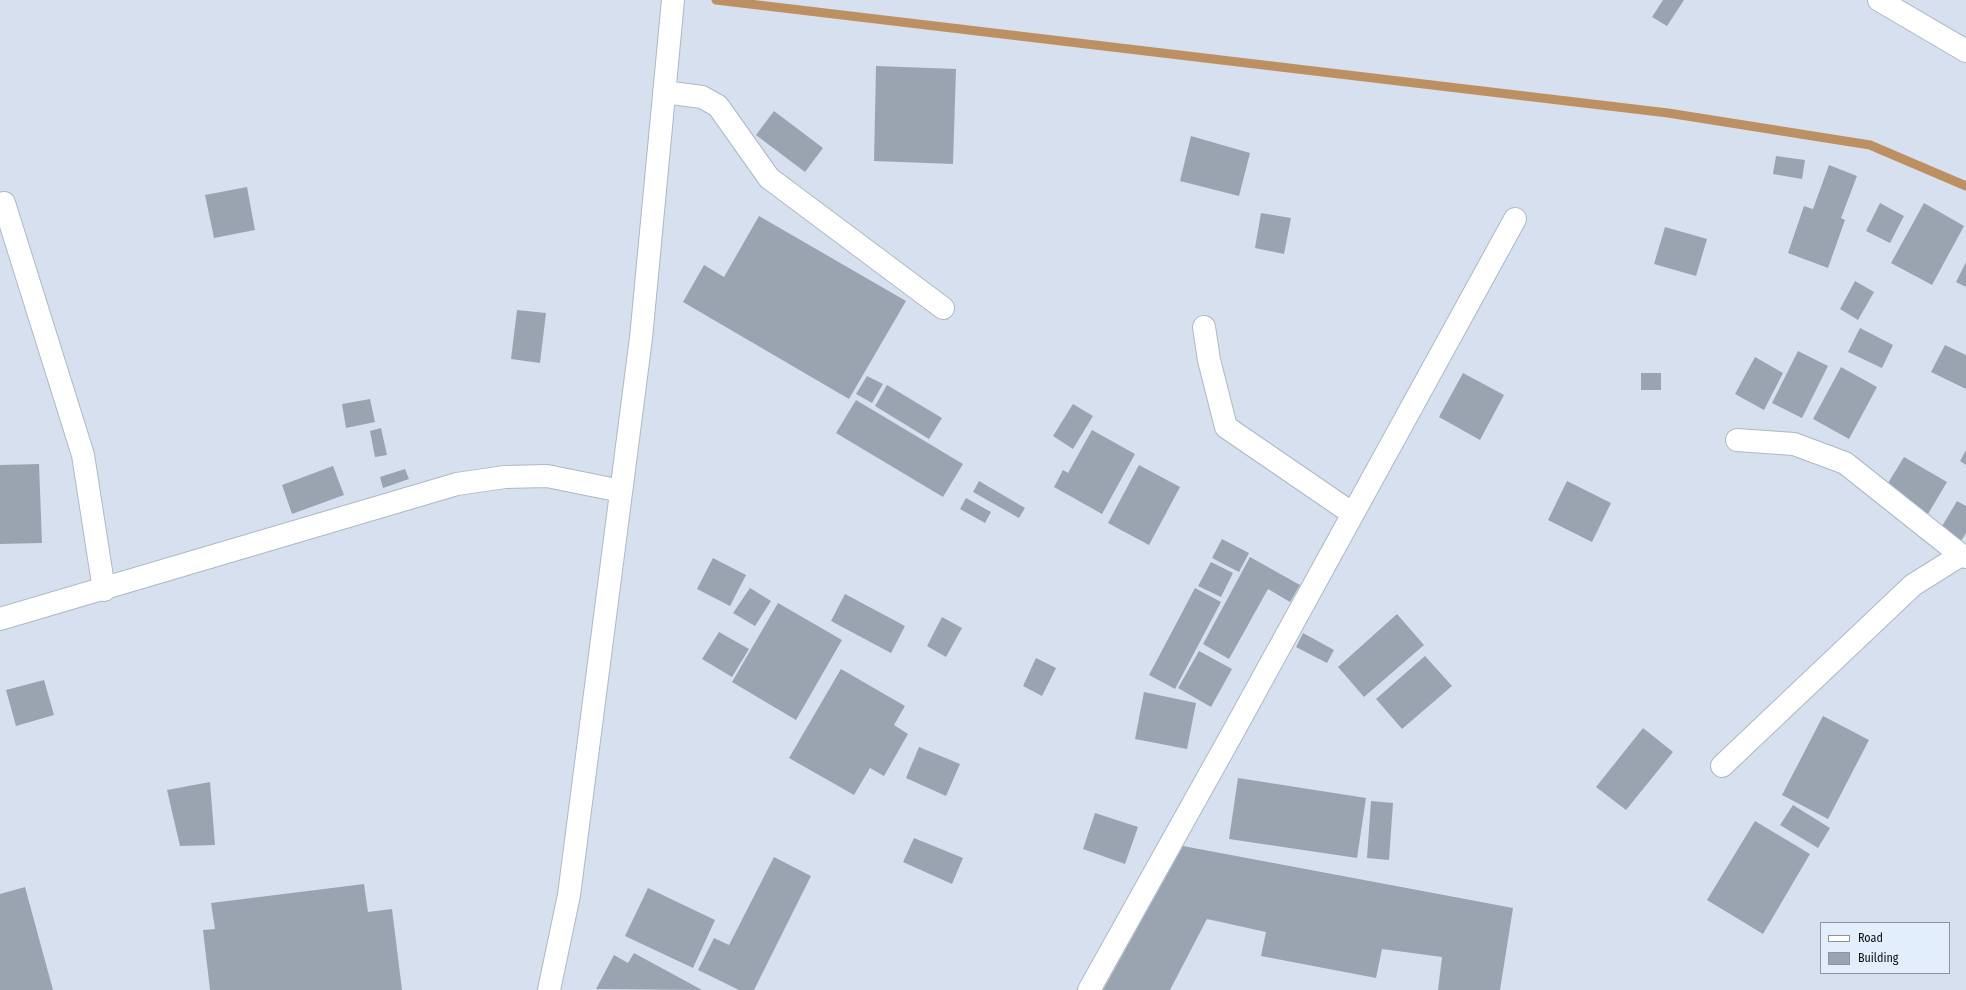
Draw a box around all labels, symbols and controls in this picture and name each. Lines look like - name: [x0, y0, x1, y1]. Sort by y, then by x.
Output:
- legend: [1820, 922, 1950, 974]
- text: Road: [1858, 931, 1883, 945]
- text: Building: [1858, 951, 1898, 965]

